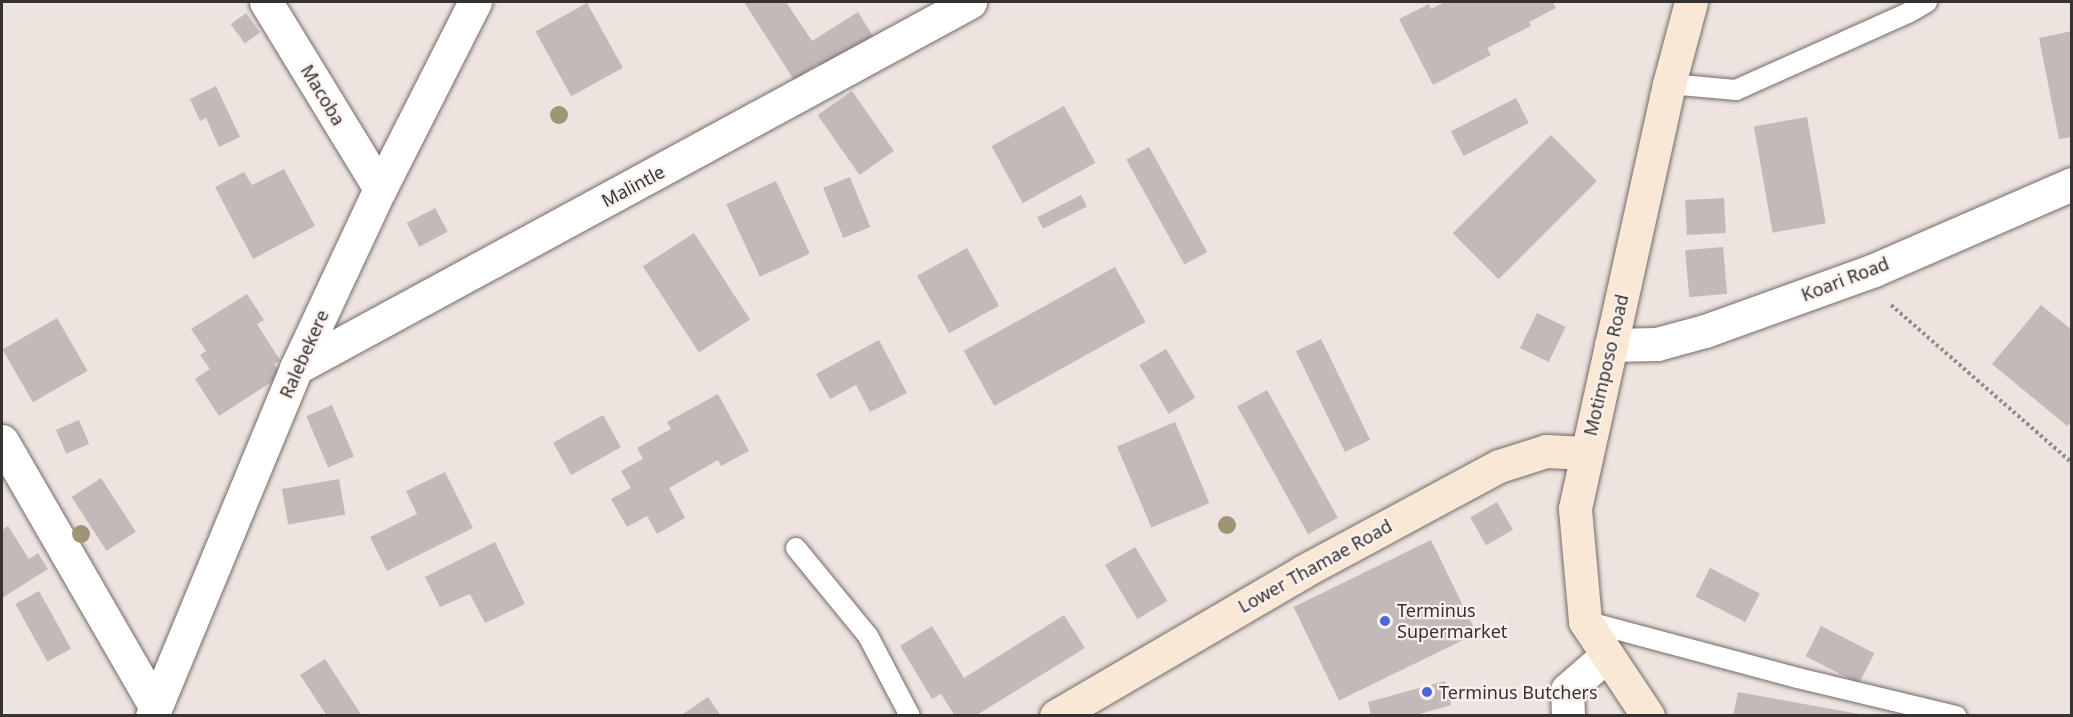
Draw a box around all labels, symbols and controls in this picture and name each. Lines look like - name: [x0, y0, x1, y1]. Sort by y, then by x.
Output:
- street label: Macoba: [296, 61, 350, 129]
- street label: Malintle: [598, 160, 668, 212]
- street label: Koari Road: [1798, 252, 1892, 306]
- street label: Motimposo Road: [1579, 292, 1633, 438]
- street label: Ralebekere: [275, 307, 333, 401]
- street label: Lower Thamae Road: [1234, 515, 1396, 617]
- place label: Terminus Supermarket: [1397, 600, 1507, 642]
- marker: Terminus Supermarket: [1378, 614, 1392, 628]
- place label: Terminus Butchers: [1439, 681, 1598, 703]
- marker: Terminus Butchers: [1420, 685, 1434, 699]

